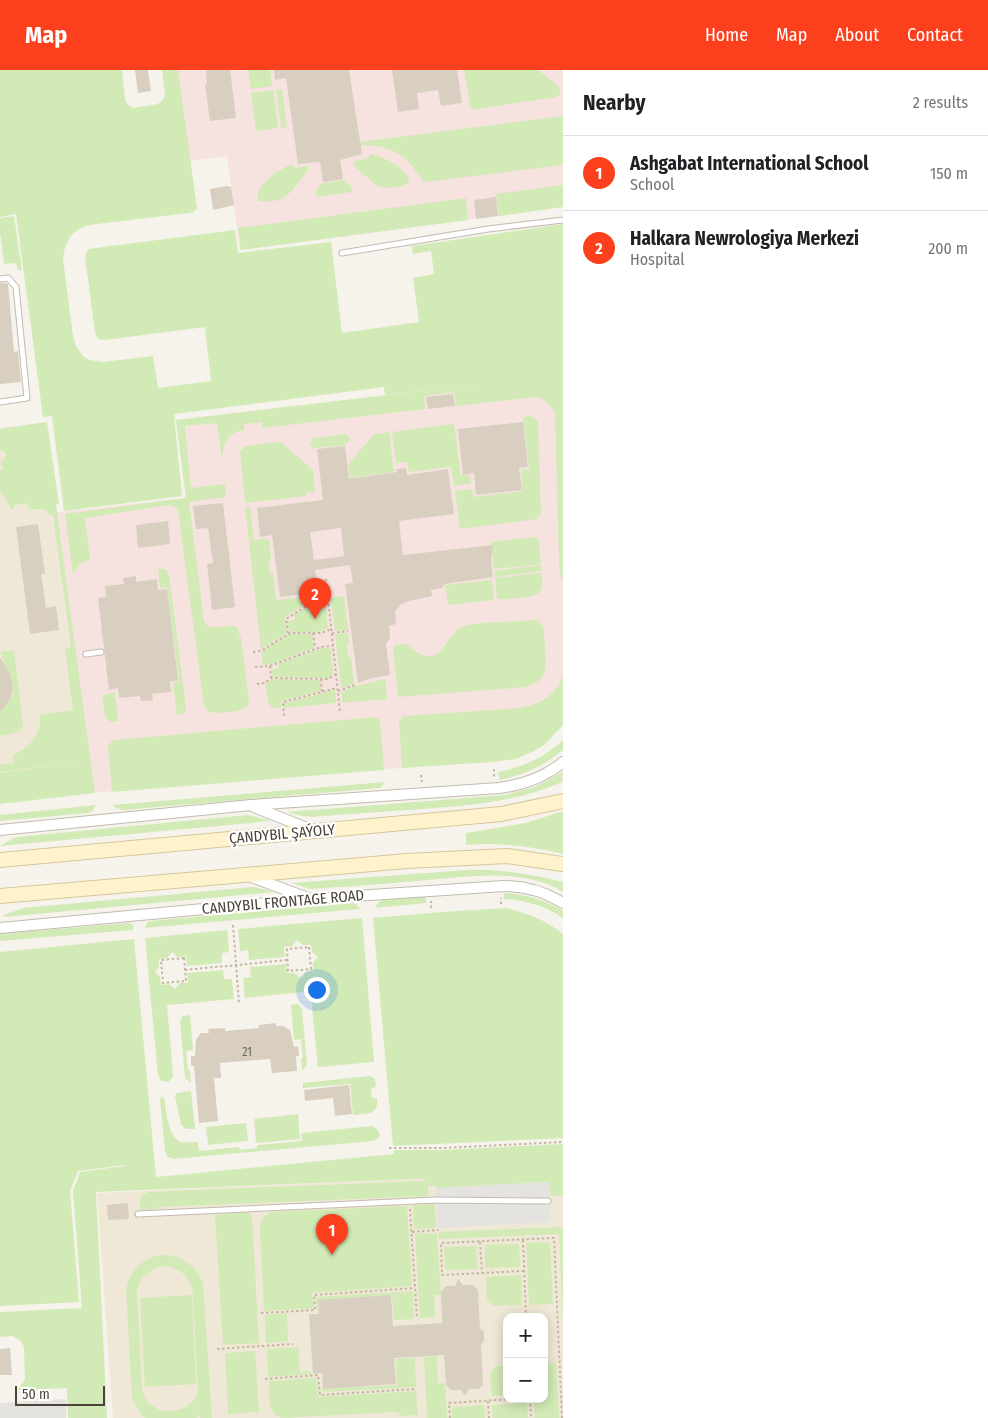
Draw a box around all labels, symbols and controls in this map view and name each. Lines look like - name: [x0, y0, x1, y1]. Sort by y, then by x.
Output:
- text: Map: [25, 21, 67, 49]
- text: Home: [705, 24, 748, 46]
- text: Map: [776, 24, 807, 46]
- text: About: [835, 24, 879, 46]
- text: Contact: [907, 24, 963, 46]
- text: Nearby: [583, 90, 645, 116]
- text: 2 results: [913, 93, 968, 112]
- text: Ashgabat International School: [630, 152, 868, 175]
- text: 1: [596, 164, 602, 183]
- text: 150 m: [930, 164, 968, 183]
- text: School: [630, 175, 674, 194]
- text: Halkara Newrologiya Merkezi: [630, 227, 859, 250]
- text: 2: [595, 239, 603, 258]
- text: 200 m: [928, 239, 968, 258]
- text: Hospital: [630, 250, 685, 269]
- pin: 2: [299, 578, 331, 619]
- street label: ÇANDYBIL ŞAÝOLY: [228, 820, 336, 848]
- street label: CANDYBIL FRONTAGE ROAD: [201, 886, 365, 918]
- your location: [304, 977, 330, 1003]
- house number: 21: [242, 1045, 252, 1059]
- pin: 1: [316, 1214, 348, 1255]
- map controls: [503, 1313, 548, 1403]
- button: +: [503, 1313, 548, 1358]
- button: −: [503, 1358, 548, 1403]
- scale bar: [15, 1383, 105, 1406]
- text: 50 m: [22, 1386, 50, 1403]

